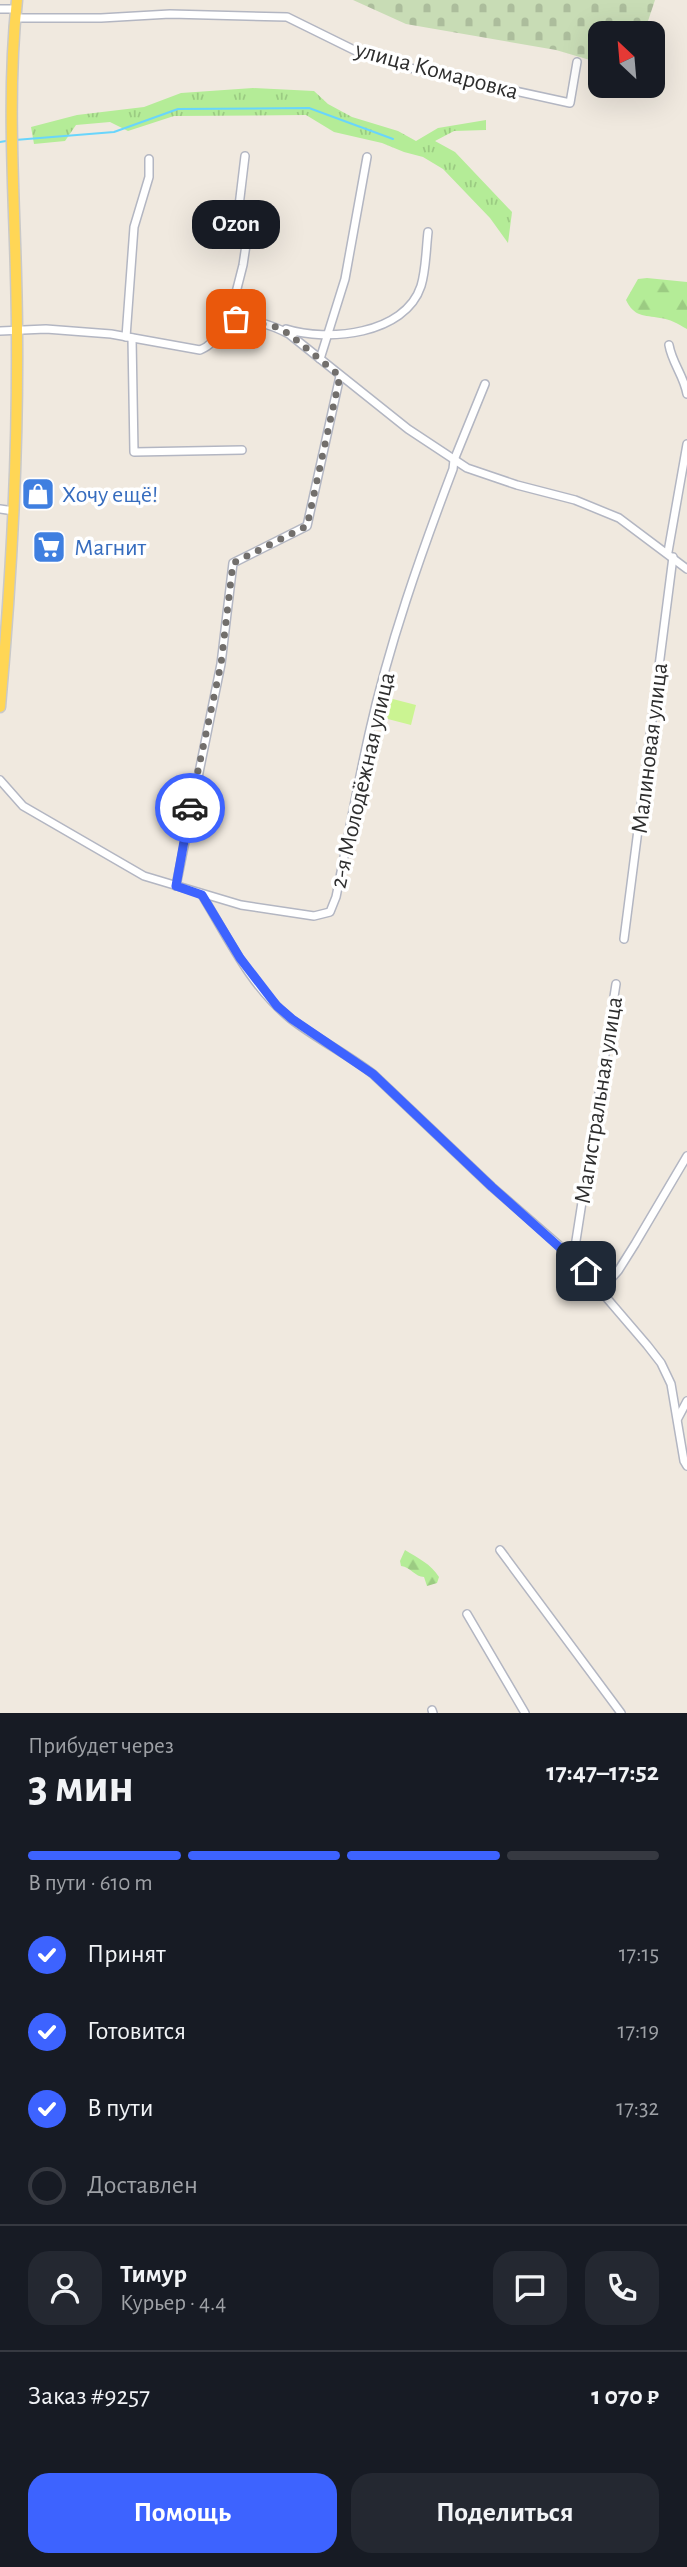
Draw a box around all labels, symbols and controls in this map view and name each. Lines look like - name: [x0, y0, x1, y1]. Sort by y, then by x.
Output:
- north arrow: [588, 21, 665, 98]
- map controls: [588, 21, 665, 98]
- street label: улица Комаровка: [352, 37, 521, 104]
- callout: Ozon: [192, 200, 280, 249]
- text: Ozon: [212, 213, 260, 236]
- pin: [206, 289, 266, 349]
- icon: bag: [217, 300, 255, 338]
- shop icon: Хочу ещё!: [19, 475, 57, 513]
- place label: Хочу ещё!: [62, 483, 158, 507]
- supermarket icon: Магнит: [30, 528, 68, 566]
- place label: Магнит: [74, 536, 146, 560]
- street label: Малиновая улица: [628, 661, 672, 835]
- street label: 2-я Молодёжная улица: [326, 670, 400, 891]
- courier: [155, 773, 225, 843]
- icon: car: [171, 789, 209, 827]
- street label: Магистральная улица: [571, 995, 627, 1205]
- pin: [556, 1241, 616, 1301]
- icon: home: [567, 1252, 605, 1290]
- text: Прибудет через: [28, 1735, 174, 1758]
- text: 17:47–17:52: [546, 1759, 659, 1785]
- text: 3 мин: [28, 1764, 134, 1810]
- text: В пути · 610 m: [28, 1872, 153, 1895]
- icon: check: [28, 1936, 66, 1974]
- text: Принят: [87, 1941, 166, 1967]
- text: 17:15: [619, 1943, 659, 1966]
- icon: check: [28, 2013, 66, 2051]
- text: Готовится: [87, 2018, 186, 2044]
- text: 17:19: [618, 2020, 659, 2043]
- icon: check: [28, 2090, 66, 2128]
- text: В пути: [87, 2095, 153, 2121]
- text: 17:32: [616, 2097, 659, 2120]
- text: Доставлен: [87, 2172, 198, 2198]
- button: person: [28, 2251, 102, 2325]
- button: chat: [493, 2251, 567, 2325]
- button: phone: [585, 2251, 659, 2325]
- text: Тимур: [120, 2261, 187, 2287]
- text: Курьер · 4.4: [120, 2292, 226, 2315]
- text: Заказ #9257: [28, 2383, 150, 2409]
- text: 1 070 ₽: [591, 2383, 659, 2409]
- button: Помощь: [28, 2473, 337, 2553]
- button: Поделиться: [351, 2473, 659, 2553]

